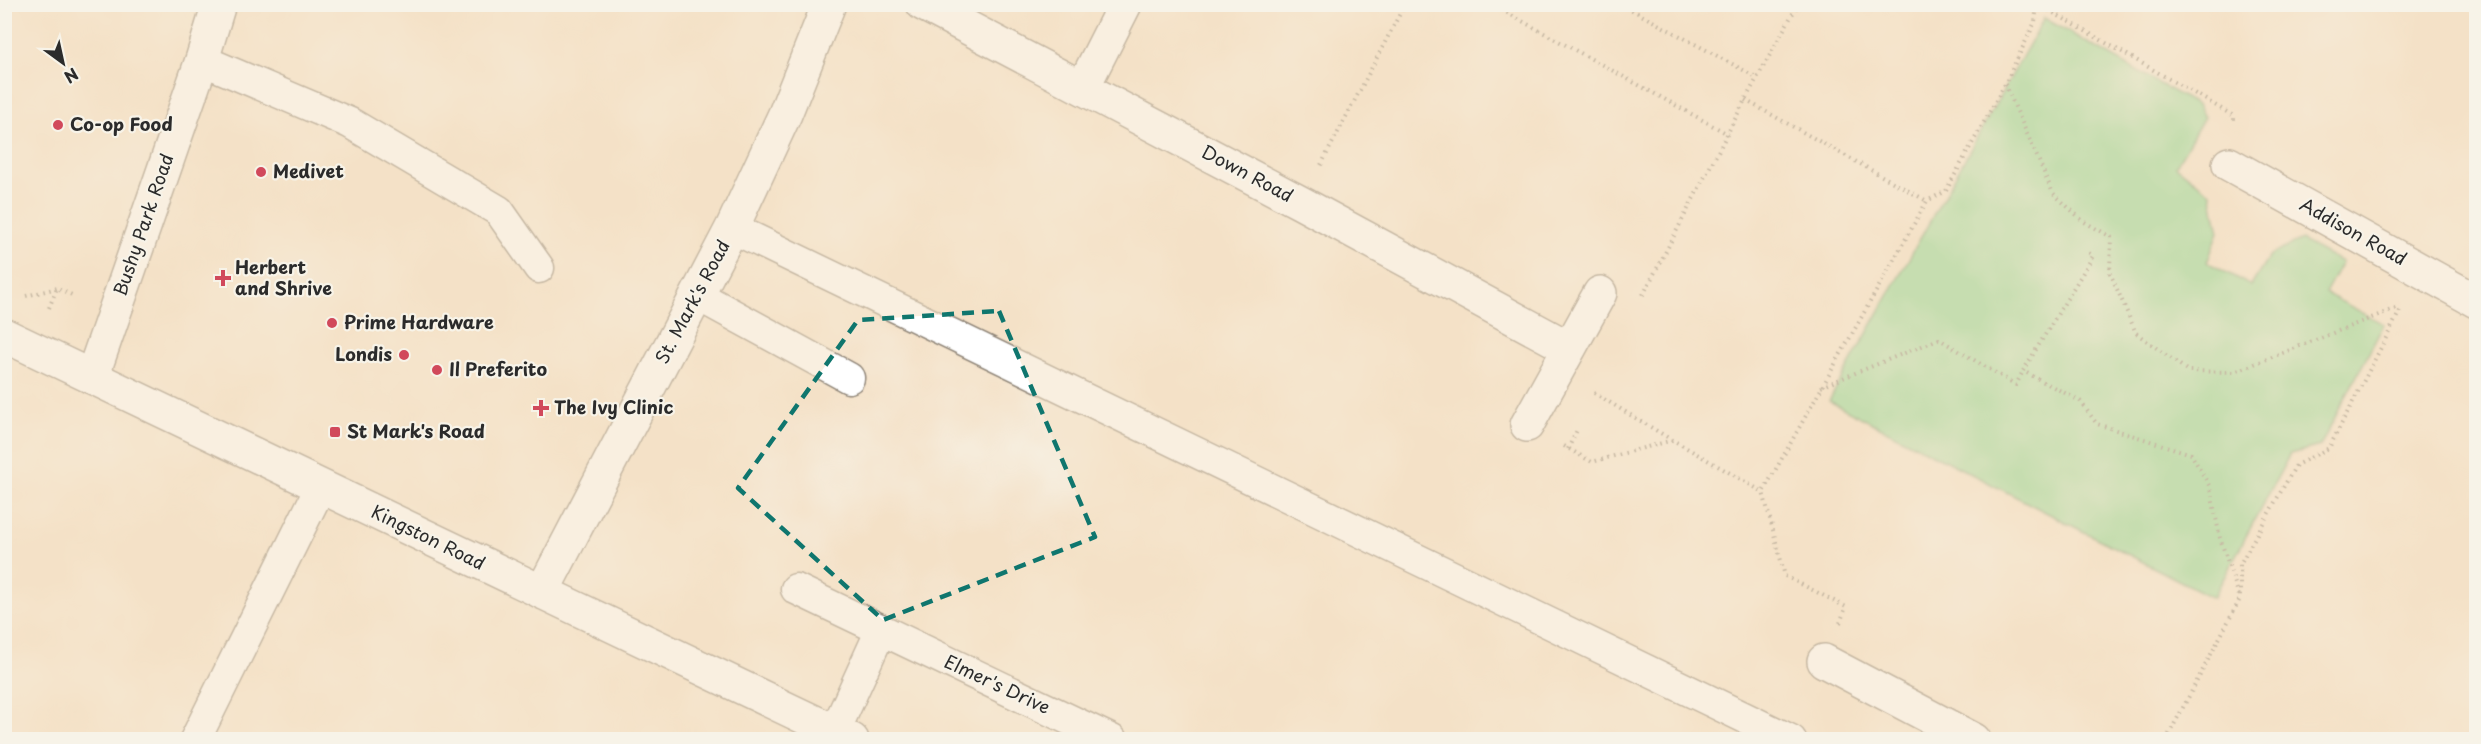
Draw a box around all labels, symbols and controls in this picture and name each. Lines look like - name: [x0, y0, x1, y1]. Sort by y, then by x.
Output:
- north arrow: [33, 33, 93, 93]
- text: N: [60, 63, 84, 90]
- place label: Co-op Food: [70, 110, 173, 137]
- marker: Co-op Food: [51, 118, 65, 132]
- street label: Down Road: [1197, 137, 1298, 208]
- street label: Bushy Park Road: [106, 150, 180, 299]
- place label: Medivet: [273, 157, 344, 184]
- marker: Medivet: [254, 165, 268, 179]
- street label: Addison Road: [2295, 190, 2412, 271]
- street label: St. Mark's Road: [648, 235, 736, 368]
- place label: Herbert and Shrive: [235, 253, 332, 301]
- marker: Herbert and Shrive: [216, 271, 230, 285]
- place label: Prime Hardware: [344, 308, 494, 335]
- marker: Prime Hardware: [325, 316, 339, 330]
- place label: Londis: [335, 340, 392, 367]
- marker: Londis: [397, 348, 411, 362]
- place label: Il Preferito: [449, 355, 547, 382]
- marker: Il Preferito: [430, 363, 444, 377]
- place label: The Ivy Clinic: [554, 393, 673, 420]
- marker: The Ivy Clinic: [532, 399, 550, 417]
- place label: St Mark's Road: [347, 417, 485, 444]
- marker: St Mark's Road: [328, 425, 342, 439]
- street label: Kingston Road: [367, 497, 490, 576]
- street label: Elmer's Drive: [940, 647, 1055, 720]

